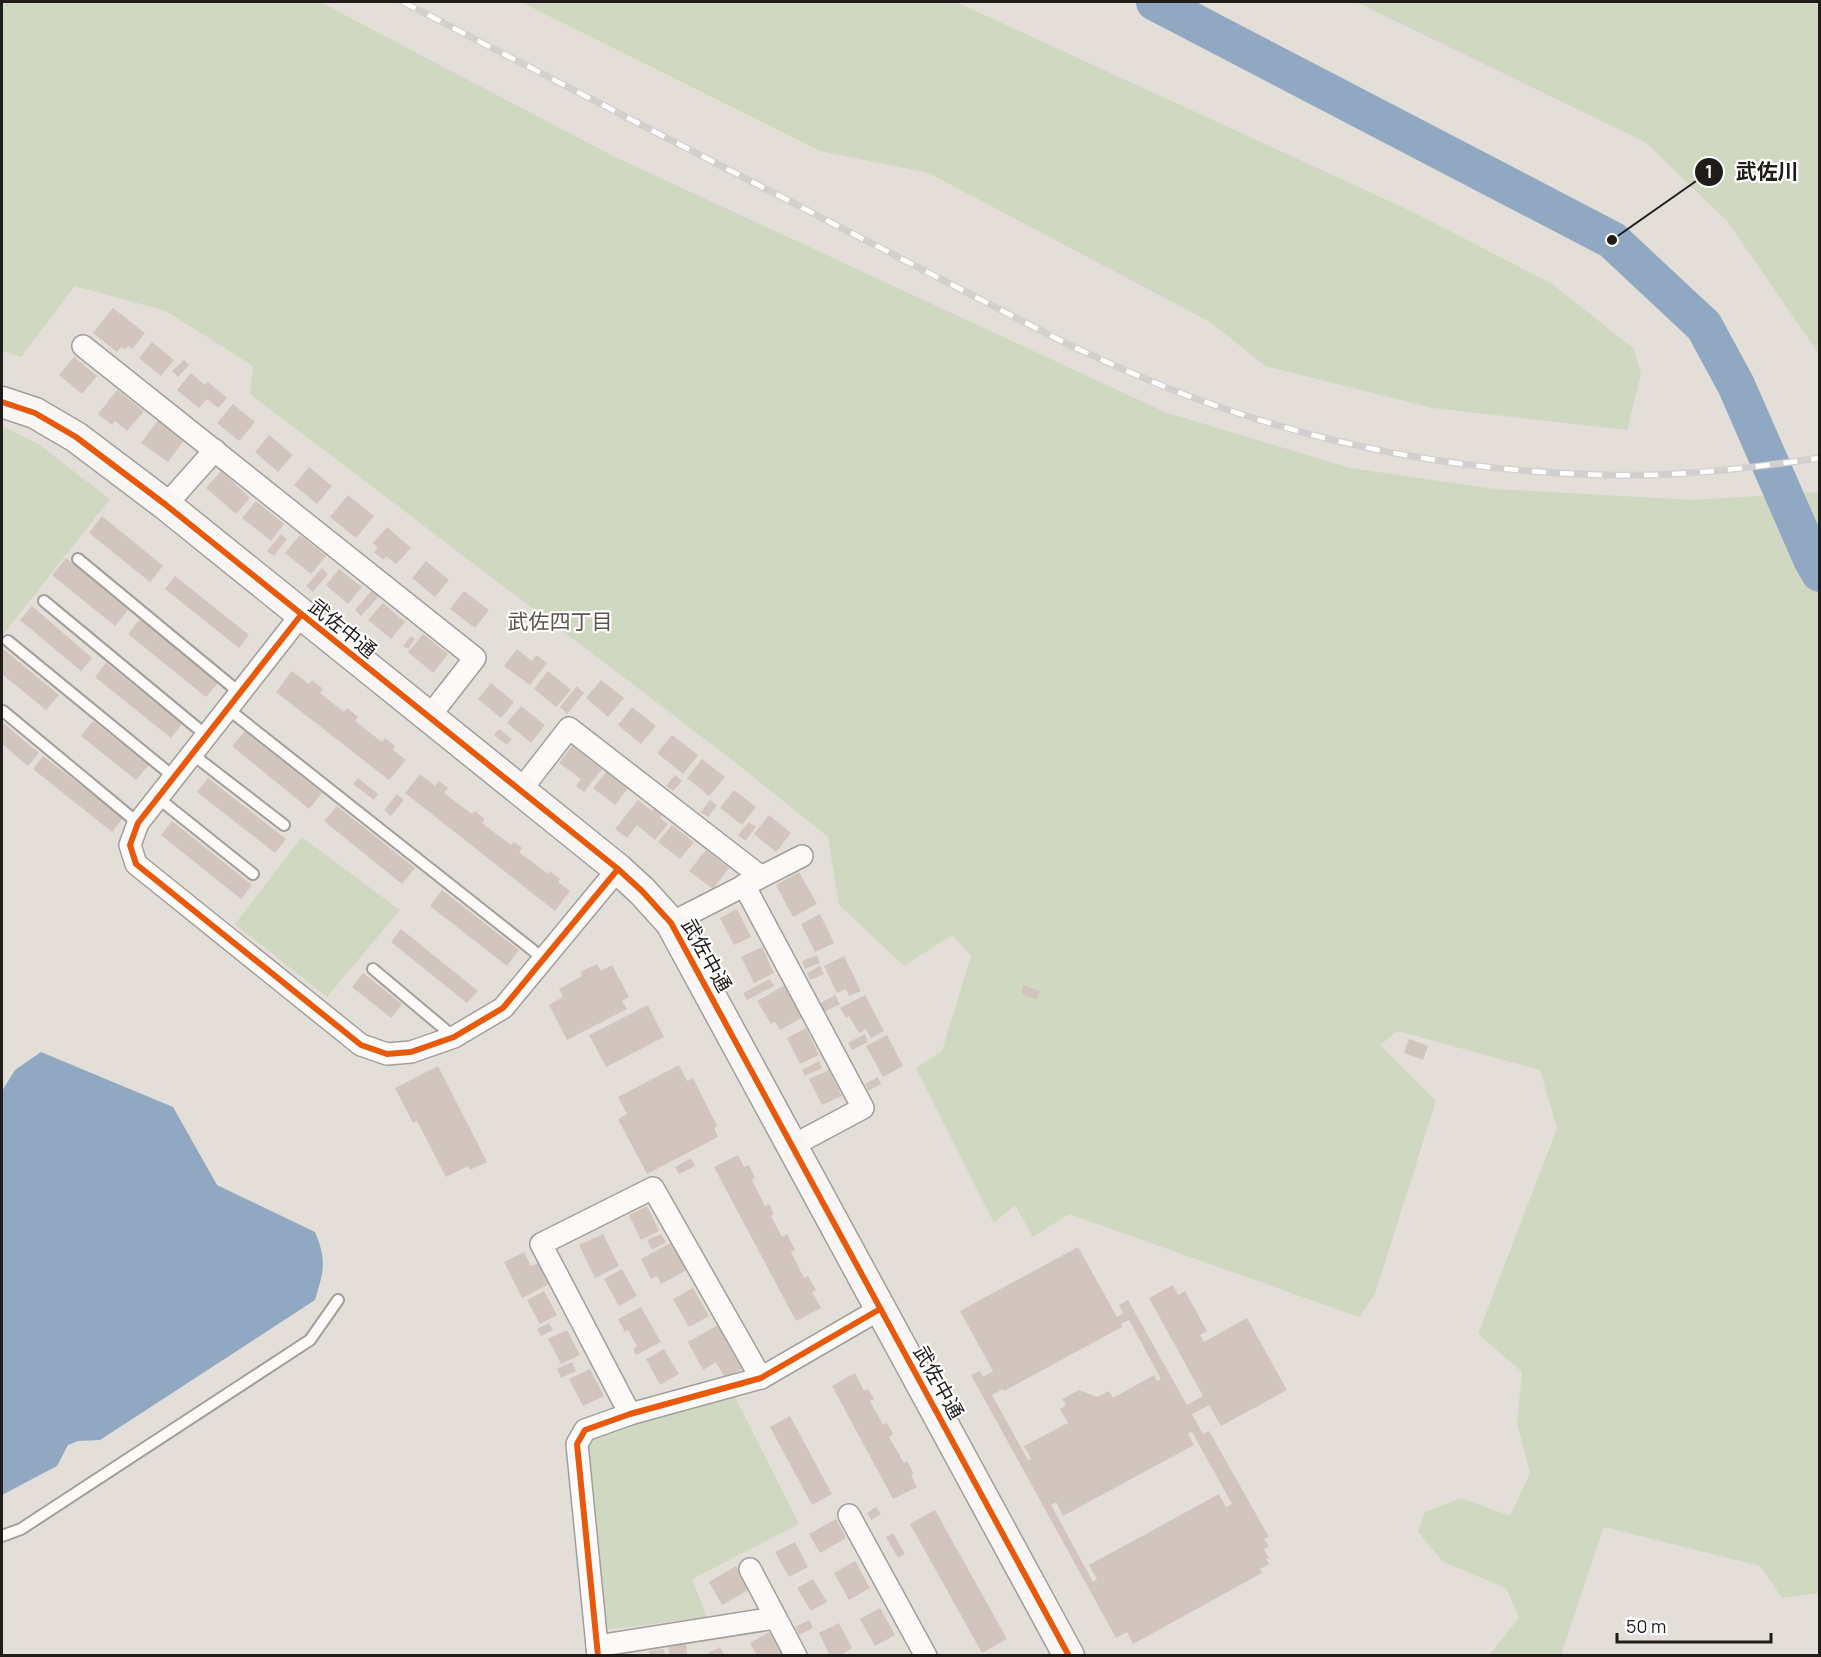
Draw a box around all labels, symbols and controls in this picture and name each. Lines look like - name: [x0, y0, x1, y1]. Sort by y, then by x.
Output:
- callout: 武佐川: [1694, 152, 1811, 191]
- text: 武佐川: [1736, 157, 1799, 185]
- text: 1: [1705, 159, 1713, 183]
- street label: 武佐中通: [303, 592, 383, 664]
- district label: 武佐四丁目: [508, 607, 613, 635]
- street label: 武佐中通: [676, 913, 738, 997]
- street label: 武佐中通: [908, 1340, 970, 1424]
- scale bar: [1617, 1606, 1772, 1644]
- text: 50 m: [1626, 1614, 1666, 1638]

